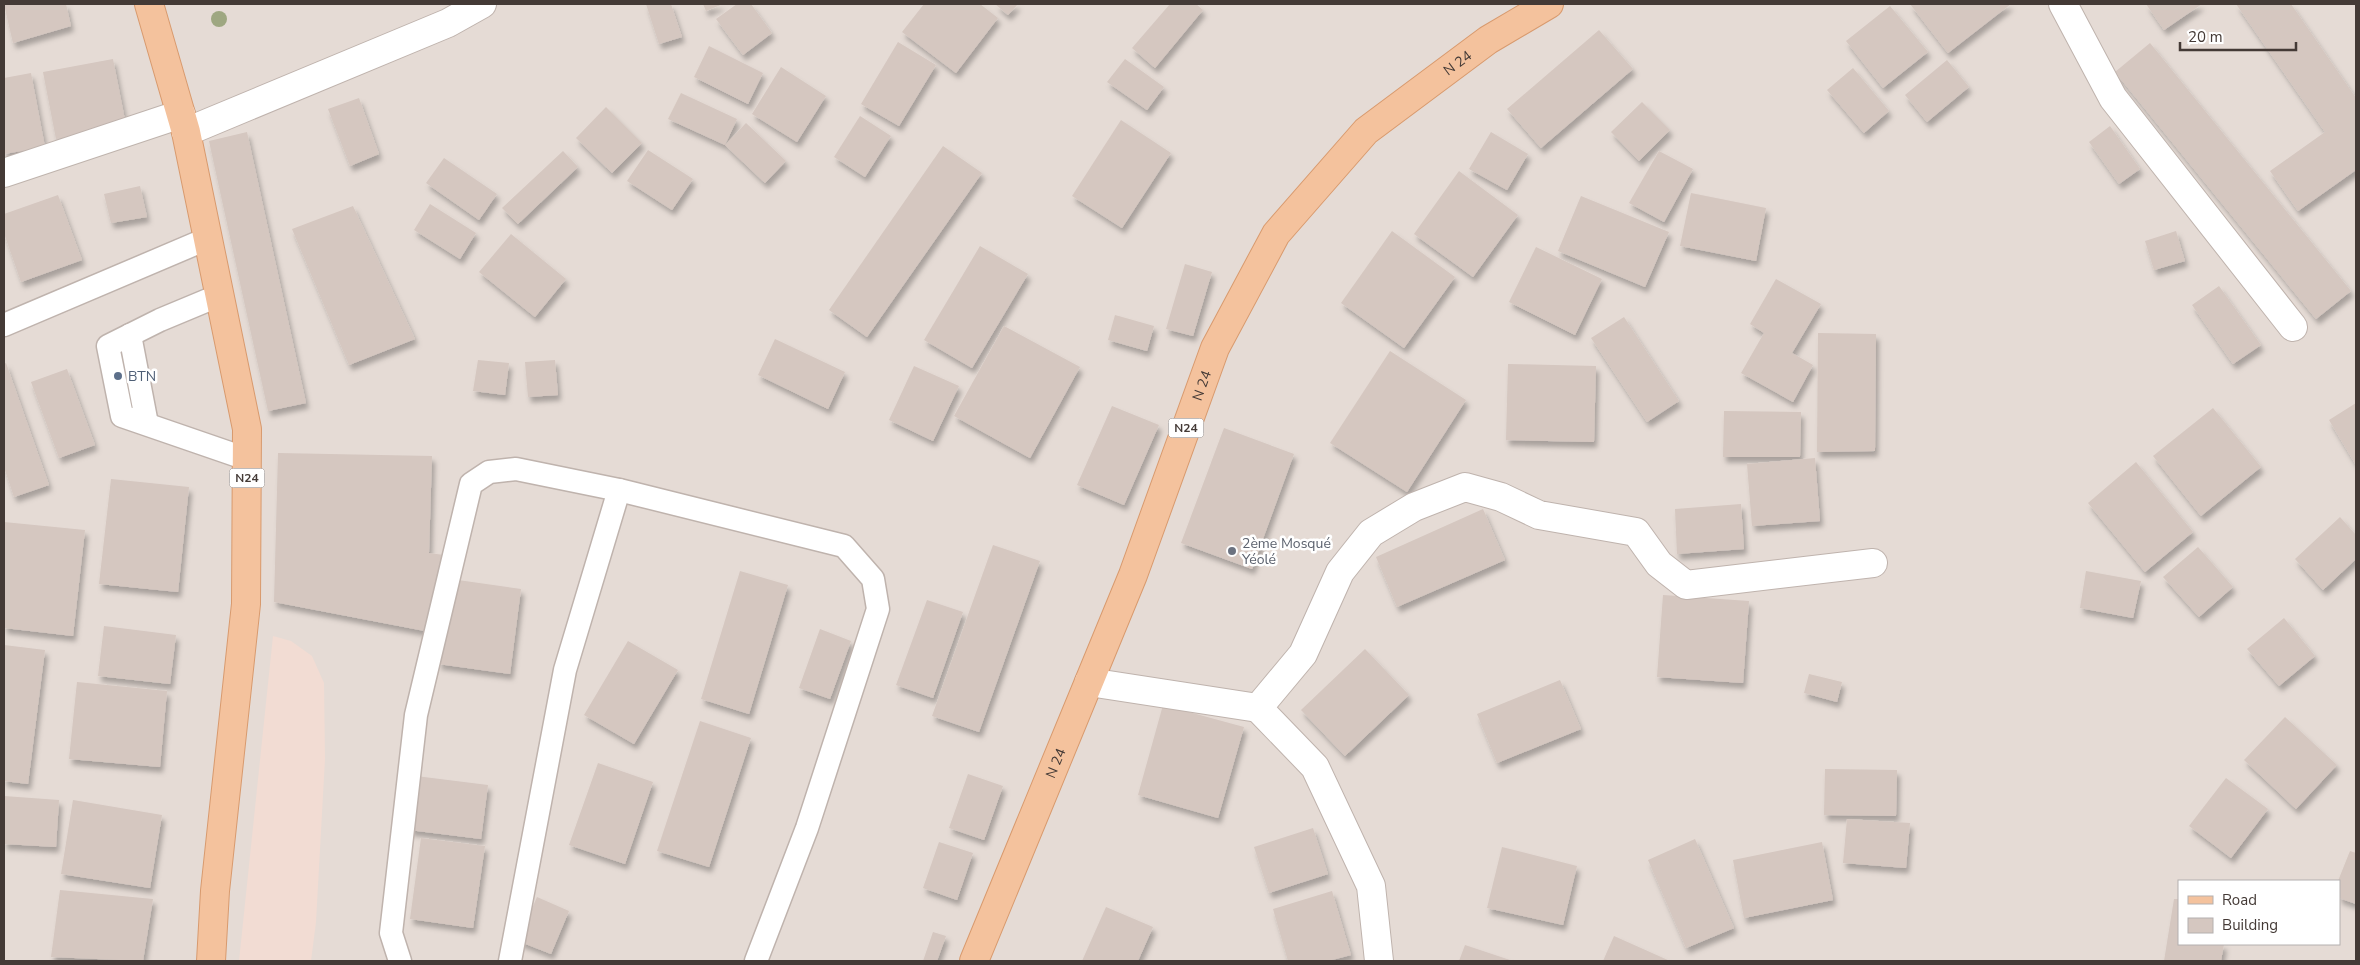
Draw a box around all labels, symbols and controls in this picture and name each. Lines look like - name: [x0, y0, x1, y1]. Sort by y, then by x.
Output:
- scale bar: [2180, 20, 2296, 52]
- text: 20 m: [2188, 27, 2223, 47]
- street label: N 24: [1440, 46, 1476, 80]
- place label: BTN: [128, 367, 156, 386]
- street label: N 24: [1188, 368, 1216, 403]
- marker: BTN: [112, 370, 124, 382]
- road number: N24: [1168, 418, 1204, 438]
- road number: N24: [230, 468, 264, 488]
- place label: 2ème Mosqué Yéolé: [1241, 534, 1331, 569]
- marker: 2ème Mosqué Yéolé: [1226, 545, 1238, 557]
- street label: N 24: [1041, 745, 1071, 781]
- legend: [2178, 880, 2340, 945]
- text: Road: [2222, 890, 2257, 910]
- text: Building: [2222, 915, 2278, 935]

